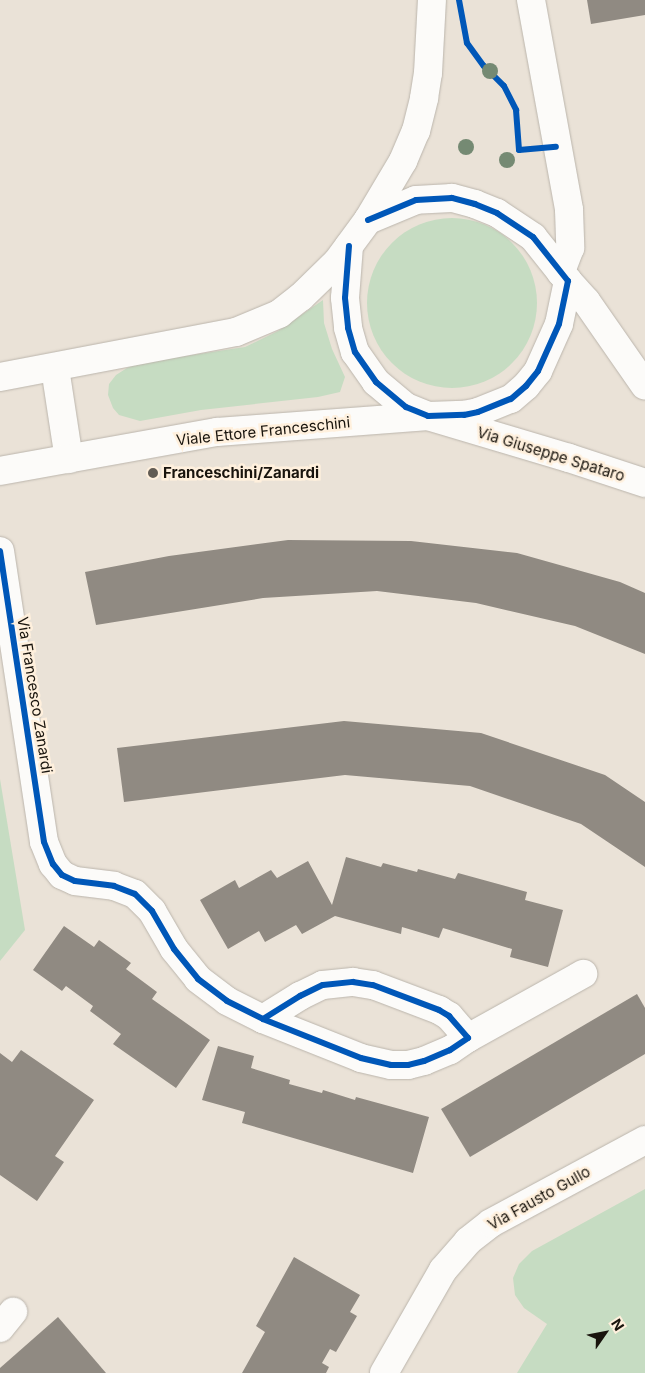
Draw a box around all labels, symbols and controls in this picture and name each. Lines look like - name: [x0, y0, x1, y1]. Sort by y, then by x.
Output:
- street label: Viale Ettore Franceschini: [175, 413, 351, 449]
- street label: Via Giuseppe Spataro: [475, 423, 627, 485]
- place label: Franceschini/Zanardi: [163, 464, 319, 482]
- marker: Franceschini/Zanardi: [147, 467, 159, 479]
- street label: Via Francesco Zanardi: [14, 615, 56, 775]
- street label: Via Fausto Gullo: [485, 1162, 593, 1234]
- north arrow: [580, 1308, 630, 1358]
- text: N: [608, 1315, 628, 1334]

